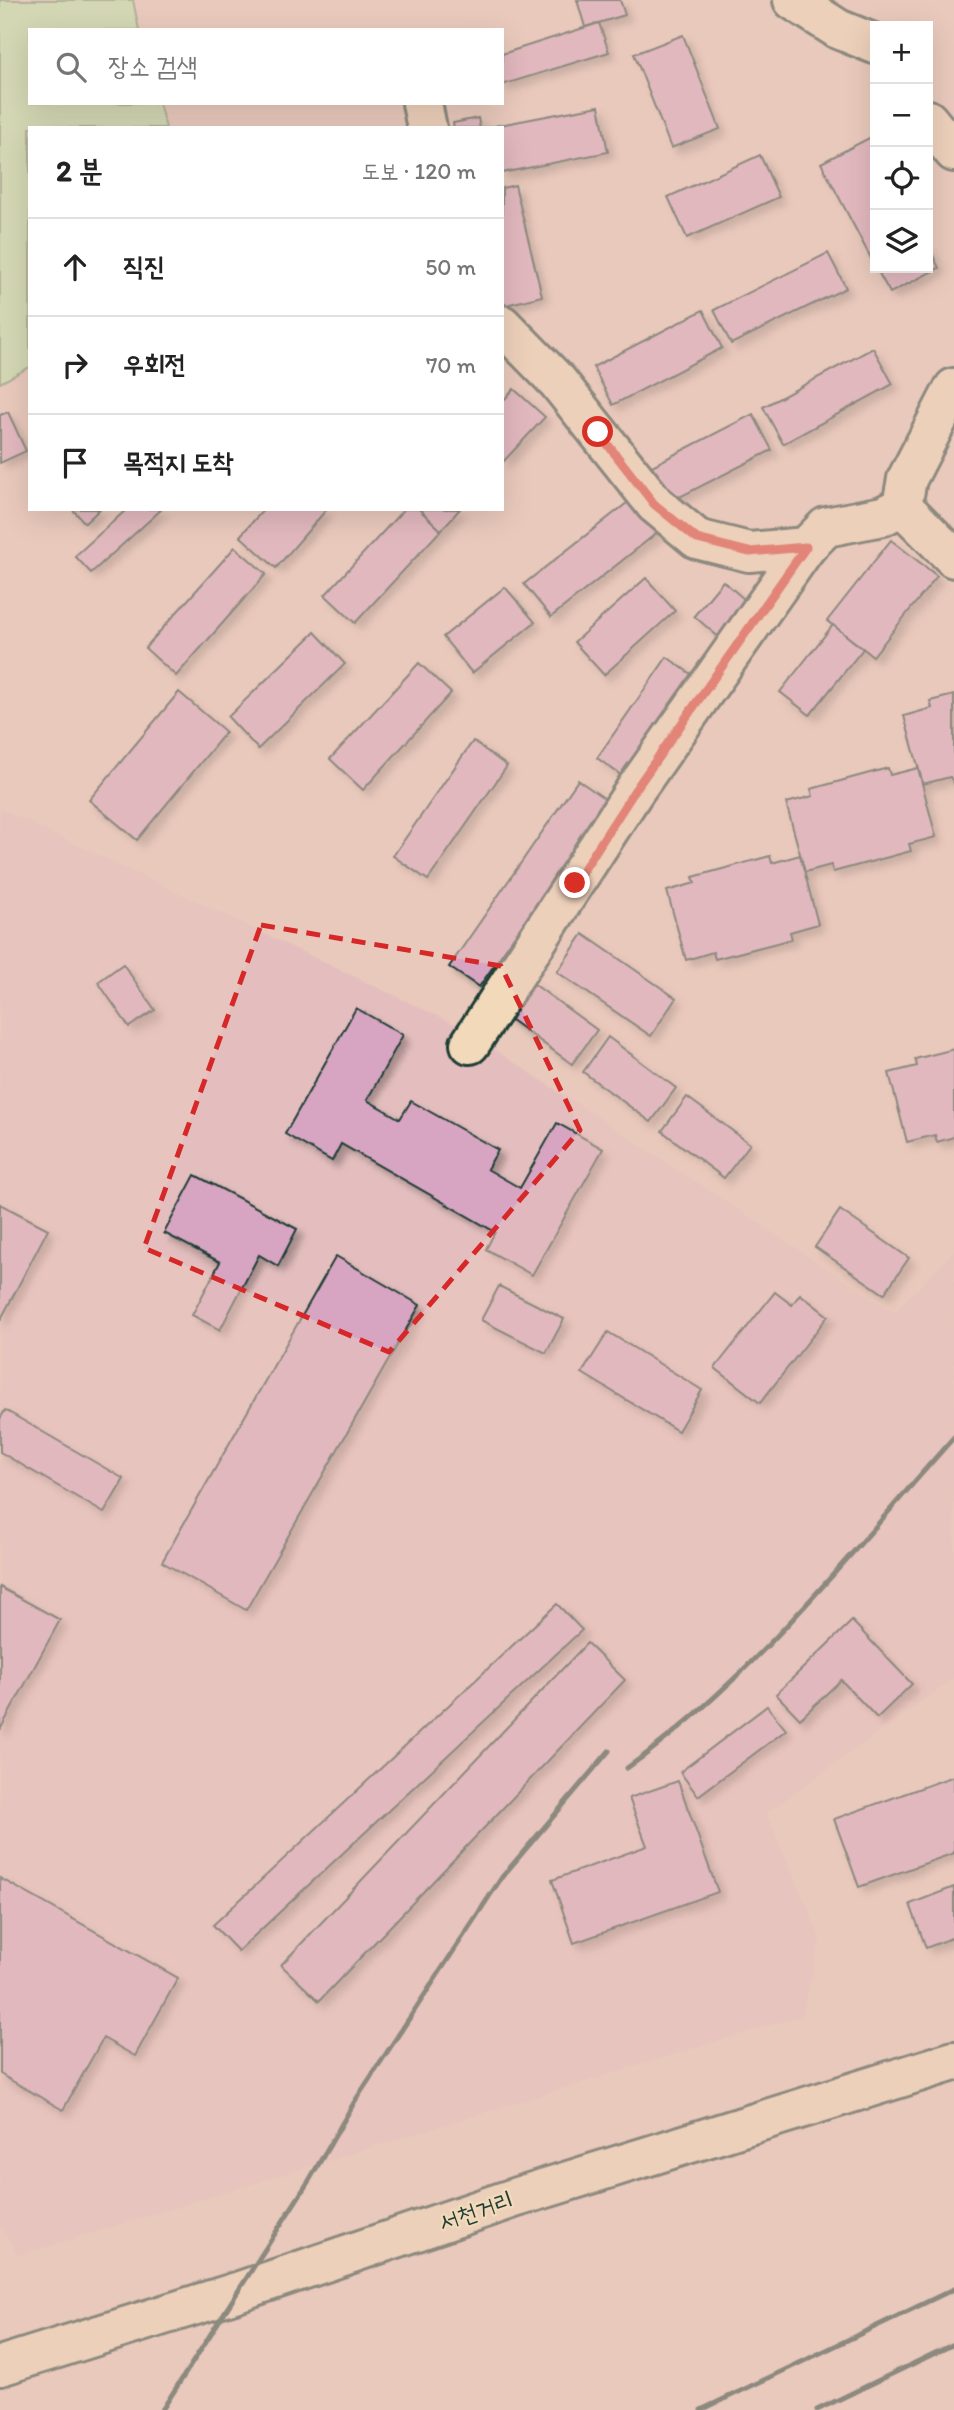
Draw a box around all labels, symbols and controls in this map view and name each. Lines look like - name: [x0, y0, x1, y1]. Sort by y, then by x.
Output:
- map controls: [870, 21, 933, 273]
- button: +: [870, 21, 933, 84]
- search box: [28, 28, 504, 105]
- icon: search: [52, 48, 90, 86]
- text: 장소 검색: [108, 50, 198, 82]
- button: −: [870, 84, 933, 147]
- button: locate: [870, 147, 933, 210]
- text: 2 분: [56, 152, 103, 189]
- text: 도보 · 120 m: [362, 157, 476, 185]
- button: layers: [870, 210, 933, 273]
- icon: ahead: [56, 248, 94, 286]
- text: 직진: [123, 250, 165, 282]
- text: 50 m: [425, 253, 476, 281]
- icon: right: [56, 346, 94, 384]
- text: 우회전: [123, 348, 186, 380]
- text: 70 m: [426, 351, 476, 379]
- route start: [582, 416, 613, 447]
- icon: arrive: [56, 444, 94, 482]
- text: 목적지 도착: [123, 446, 233, 478]
- route end: [559, 867, 590, 898]
- street label: 서천거리: [435, 2184, 517, 2237]

